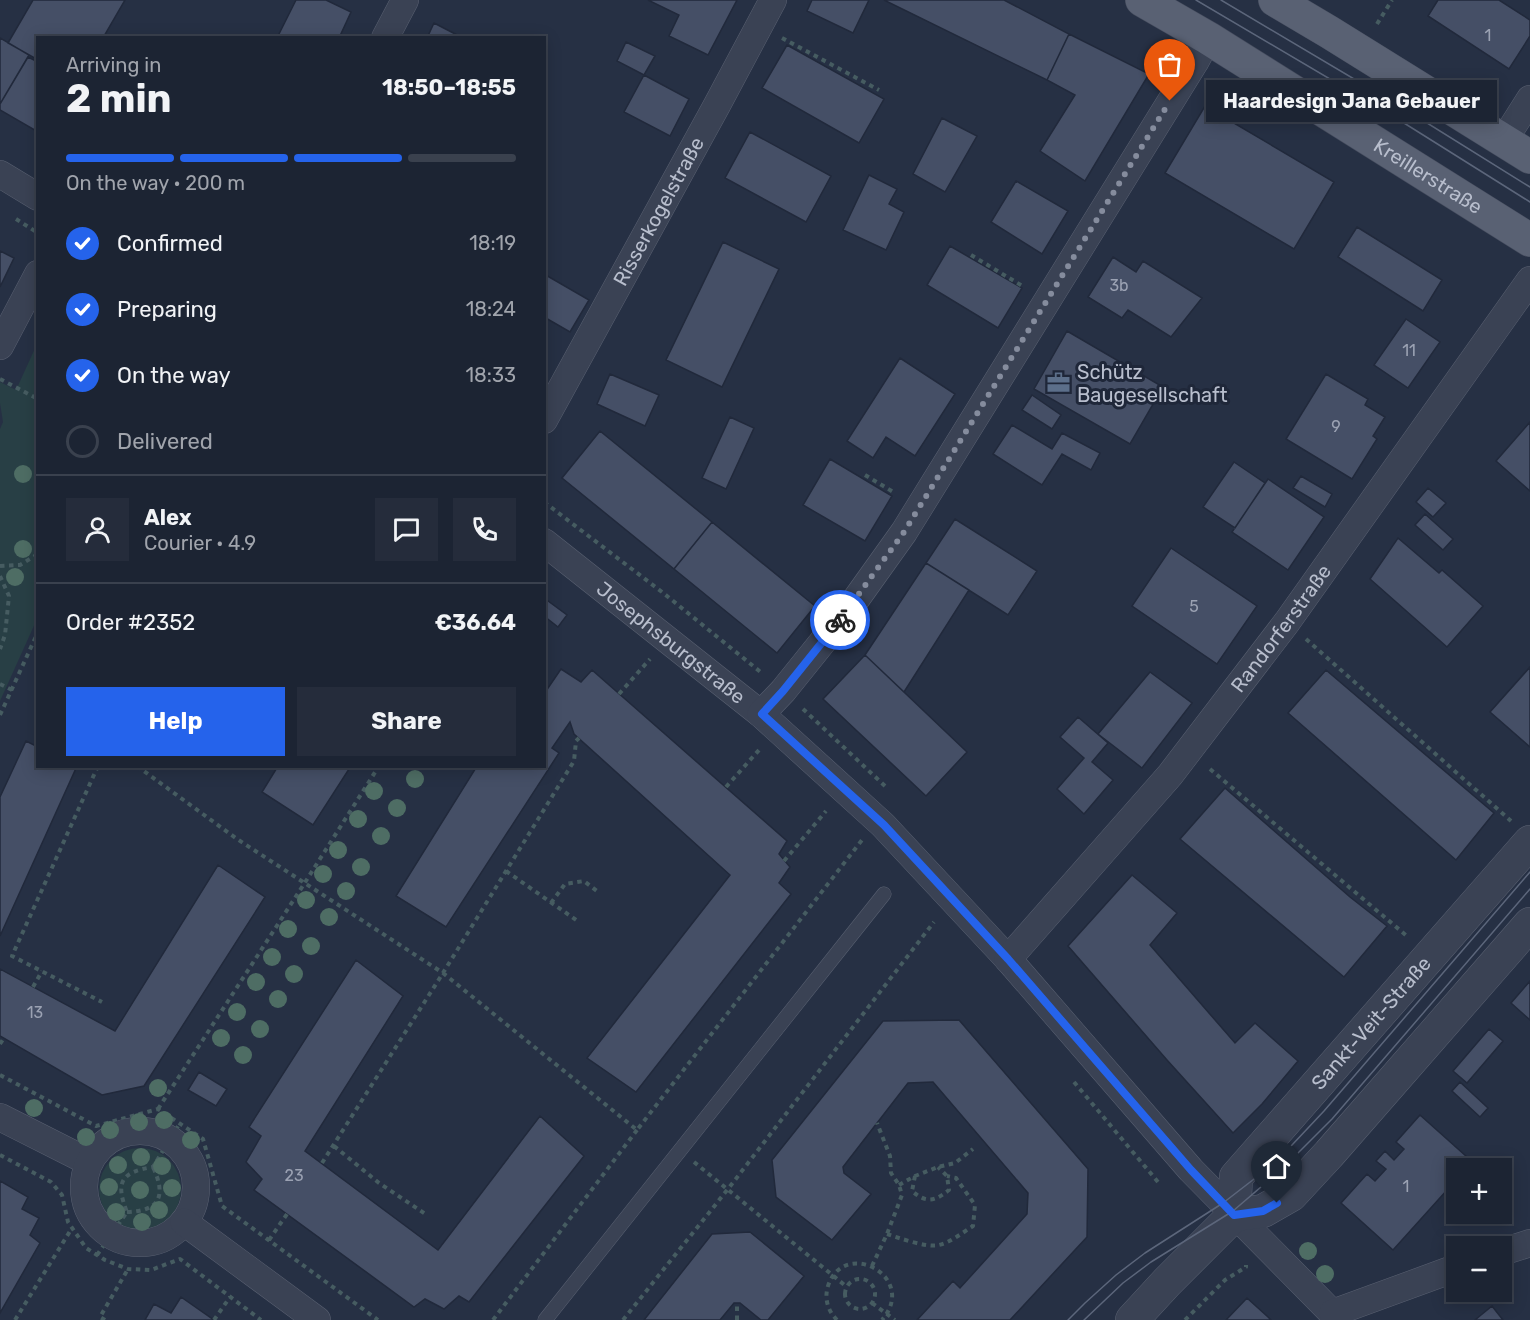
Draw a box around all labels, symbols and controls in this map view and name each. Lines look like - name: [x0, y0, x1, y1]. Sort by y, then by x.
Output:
- house number: 1: [1485, 26, 1491, 45]
- pin: [1144, 39, 1195, 101]
- icon: bag: [1153, 48, 1186, 81]
- text: Arriving in: [66, 53, 161, 77]
- text: 18:50–18:55: [382, 74, 516, 101]
- text: 2 min: [66, 76, 172, 122]
- callout: Haardesign Jana Gebauer: [1206, 80, 1497, 122]
- text: Haardesign Jana Gebauer: [1223, 89, 1480, 113]
- street label: Risserkogelstraße: [608, 133, 709, 290]
- street label: Kreillerstraße: [1369, 133, 1487, 219]
- text: On the way · 200 m: [66, 171, 245, 195]
- icon: check: [66, 227, 99, 260]
- text: Confirmed: [117, 230, 223, 257]
- text: 18:19: [469, 231, 516, 255]
- house number: 3b: [1109, 276, 1129, 295]
- icon: check: [66, 293, 99, 326]
- text: Preparing: [117, 296, 217, 323]
- text: 18:24: [466, 297, 516, 321]
- house number: 11: [1402, 341, 1416, 360]
- icon: check: [66, 359, 99, 392]
- place label: Schütz Baugesellschaft: [1077, 360, 1228, 407]
- text: On the way: [117, 362, 231, 389]
- text: 18:33: [466, 363, 516, 387]
- office icon: Schütz Baugesellschaft: [1046, 370, 1072, 396]
- house number: 9: [1331, 417, 1341, 436]
- text: Delivered: [117, 428, 213, 455]
- button: person: [66, 498, 129, 561]
- button: chat: [375, 498, 438, 561]
- button: phone: [453, 498, 516, 561]
- text: Alex: [144, 504, 192, 531]
- text: Courier · 4.9: [144, 531, 256, 555]
- street label: Randorferstraße: [1226, 560, 1336, 697]
- street label: Josephsburgstraße: [592, 576, 750, 709]
- courier: [810, 590, 870, 650]
- house number: 5: [1189, 597, 1199, 616]
- icon: bike: [824, 604, 857, 637]
- text: Order #2352: [66, 609, 195, 636]
- text: €36.64: [434, 609, 516, 636]
- button: Help: [66, 687, 285, 756]
- button: Share: [297, 687, 516, 756]
- street label: Sankt-Veit-Straße: [1306, 951, 1436, 1094]
- house number: 13: [27, 1003, 43, 1022]
- pin: [1251, 1141, 1302, 1203]
- icon: home: [1260, 1150, 1293, 1183]
- map controls: [1446, 1158, 1512, 1302]
- button: +: [1446, 1158, 1512, 1224]
- house number: 23: [284, 1166, 304, 1185]
- house number: 1: [1403, 1177, 1409, 1196]
- button: −: [1446, 1236, 1512, 1302]

